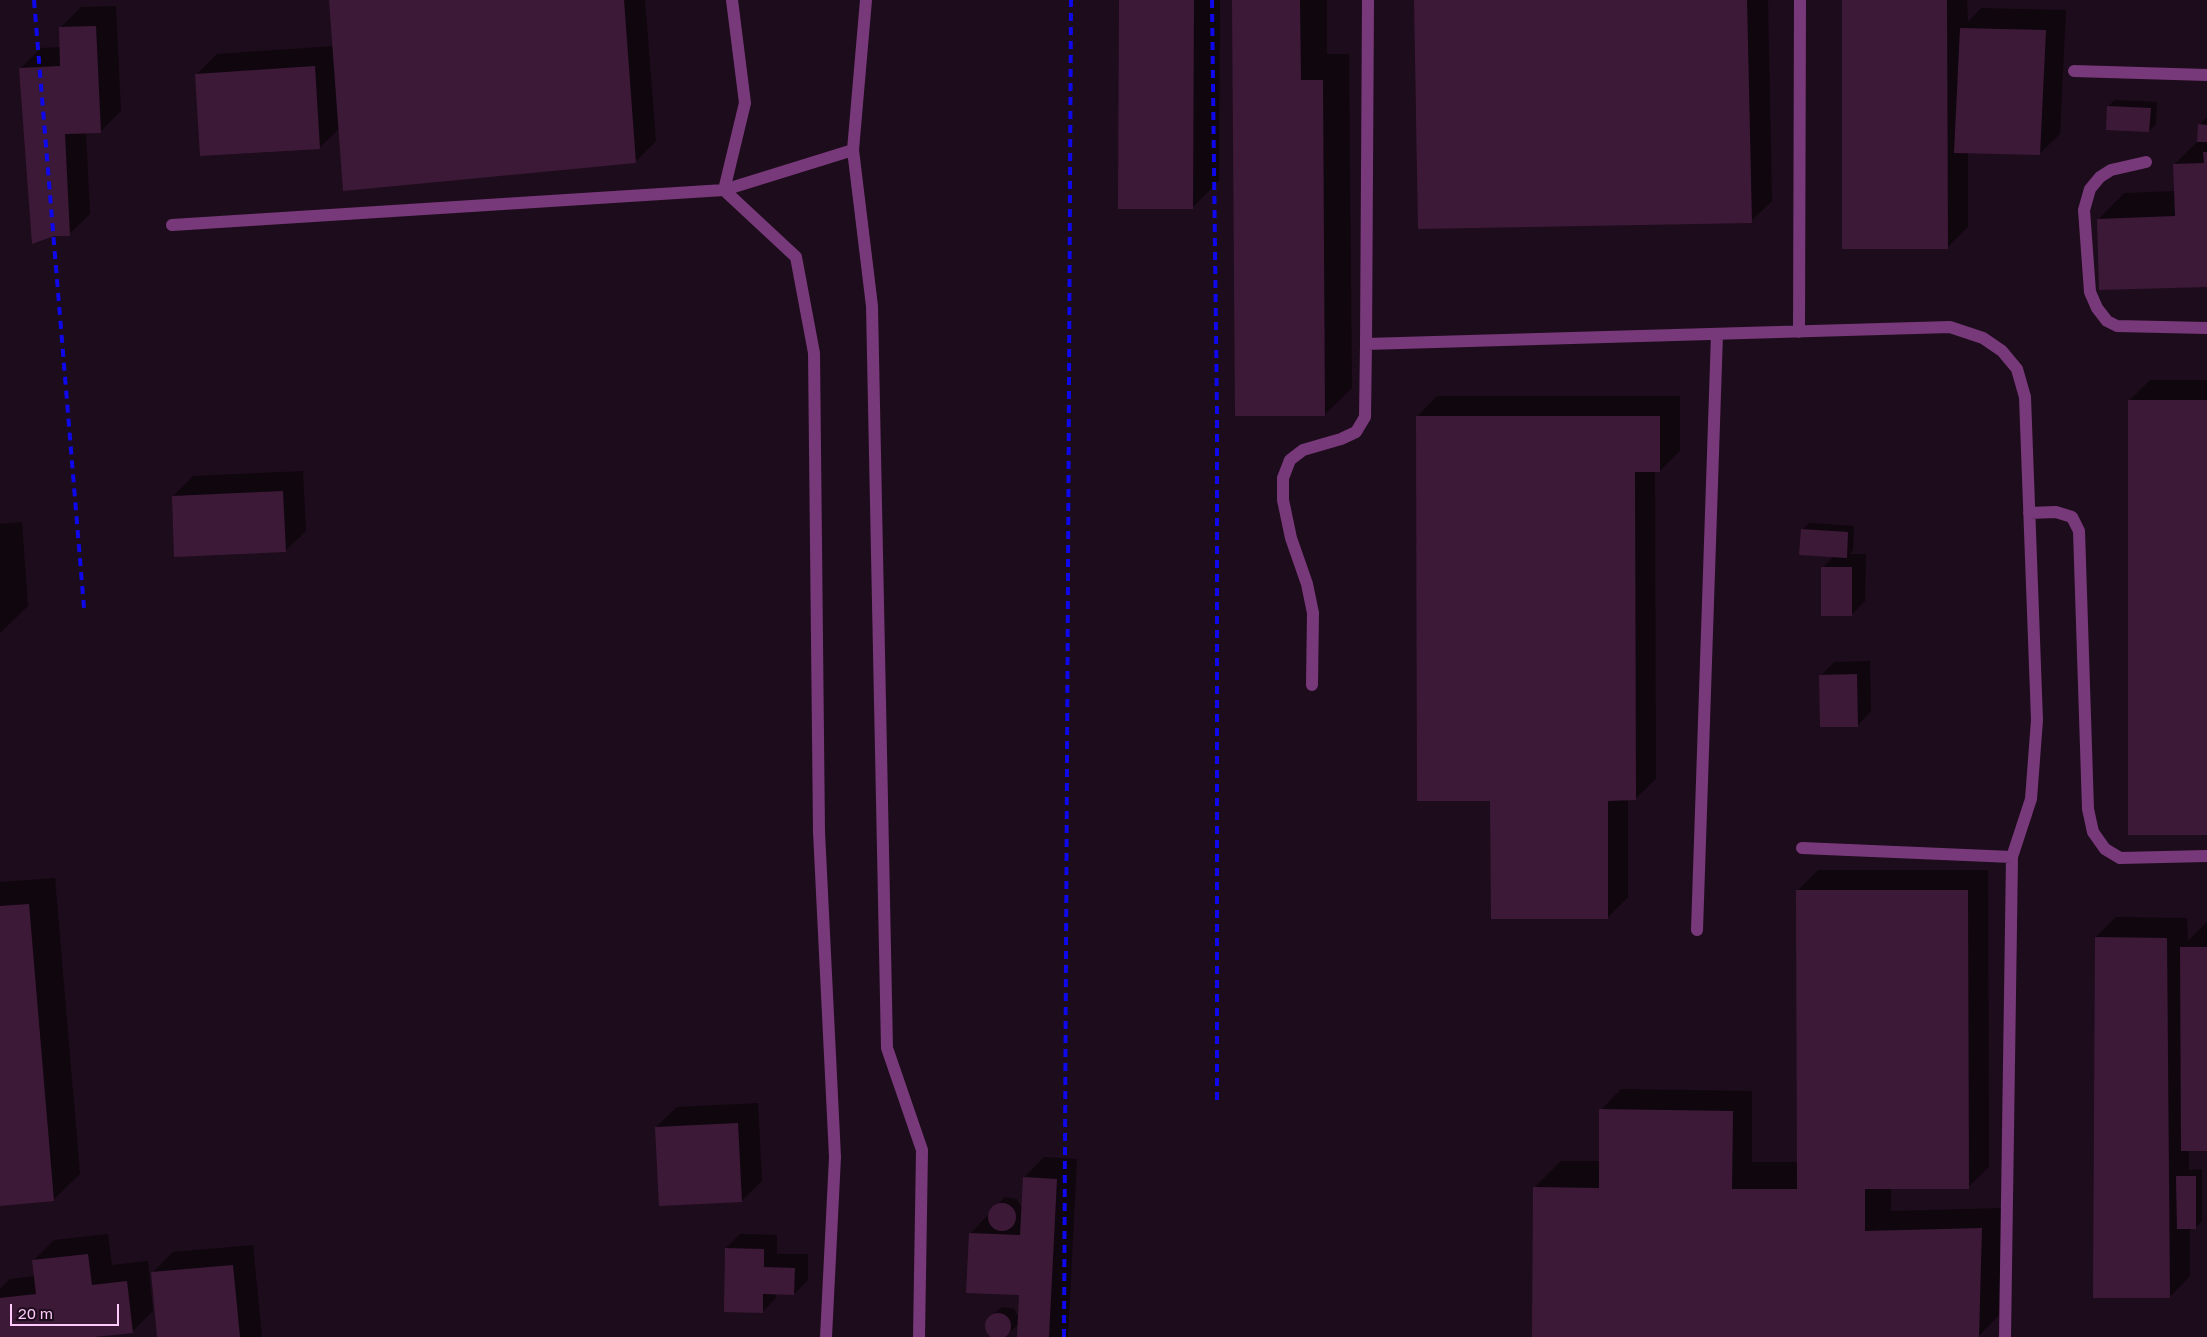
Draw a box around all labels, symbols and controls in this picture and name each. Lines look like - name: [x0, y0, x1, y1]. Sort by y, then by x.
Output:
- scale bar: [12, 1294, 121, 1326]
- text: 20 m: [18, 1304, 53, 1322]

